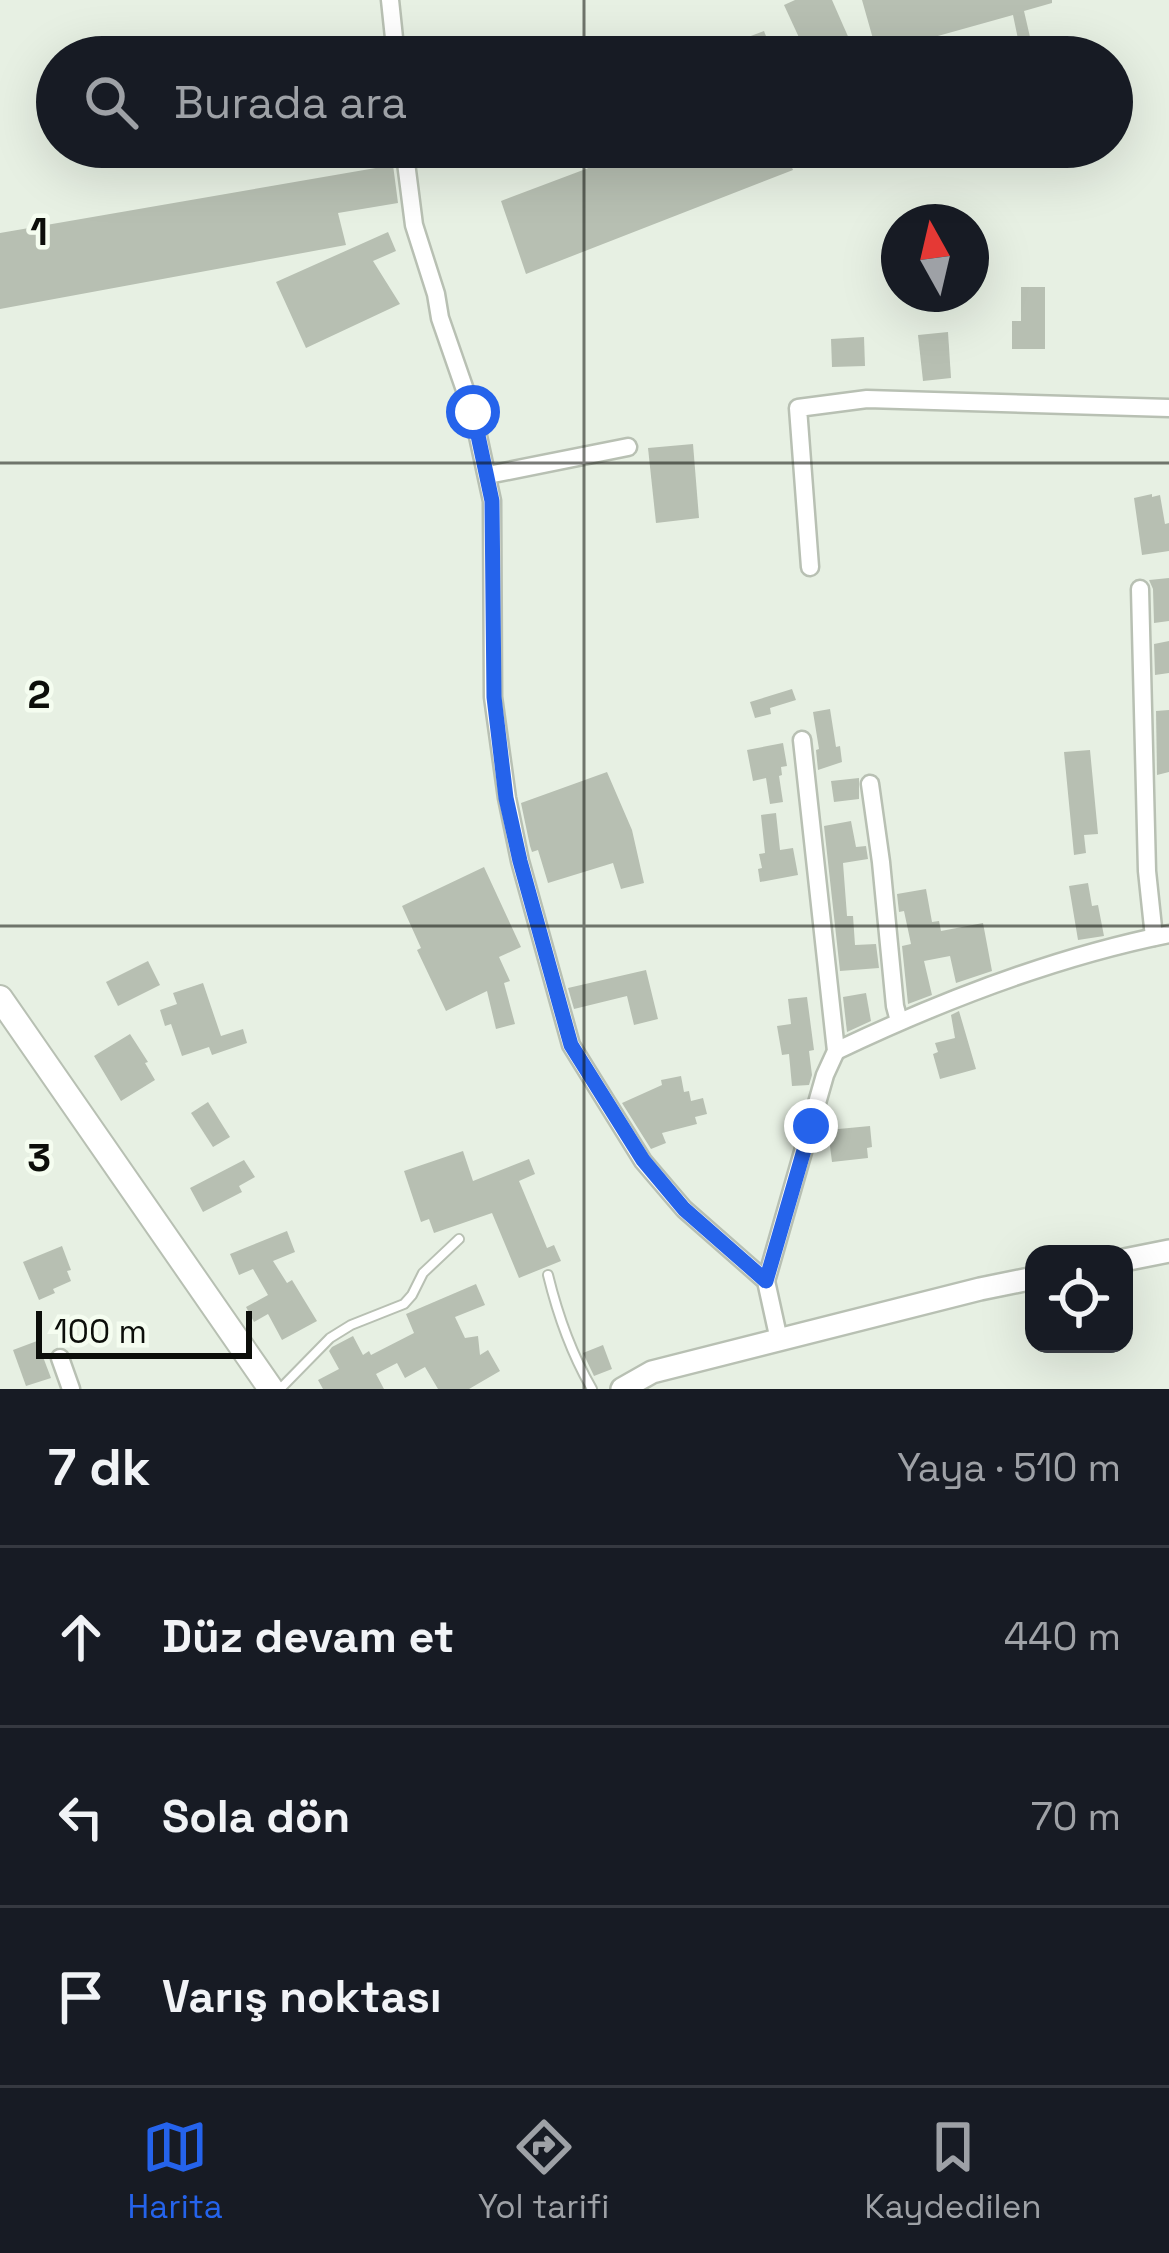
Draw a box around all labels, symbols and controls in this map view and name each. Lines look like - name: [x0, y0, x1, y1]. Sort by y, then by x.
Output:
- search box: [36, 36, 1133, 168]
- icon: search: [78, 69, 144, 135]
- text: Burada ara: [174, 74, 407, 131]
- north arrow: [881, 204, 989, 312]
- text: 1: [30, 207, 48, 256]
- route start: [446, 385, 500, 439]
- text: 2: [27, 670, 51, 719]
- route end: [784, 1099, 838, 1153]
- text: 3: [27, 1133, 51, 1182]
- map controls: [1025, 1245, 1133, 1353]
- button: locate: [1025, 1245, 1133, 1353]
- scale bar: [36, 1305, 252, 1358]
- text: 100 m: [54, 1311, 147, 1353]
- text: 7 dk: [48, 1435, 151, 1500]
- text: Yaya · 510 m: [897, 1443, 1121, 1492]
- icon: ahead: [48, 1604, 114, 1670]
- text: Düz devam et: [162, 1608, 454, 1665]
- text: 440 m: [1004, 1612, 1121, 1661]
- icon: left: [48, 1784, 114, 1850]
- text: Sola dön: [162, 1788, 350, 1845]
- text: 70 m: [1031, 1792, 1121, 1841]
- icon: arrive: [48, 1964, 114, 2030]
- text: Varış noktası: [162, 1968, 442, 2025]
- tab: Harita: [128, 2114, 223, 2228]
- tab: Yol tarifi: [478, 2114, 609, 2228]
- tab: Kaydedilen: [865, 2114, 1041, 2228]

